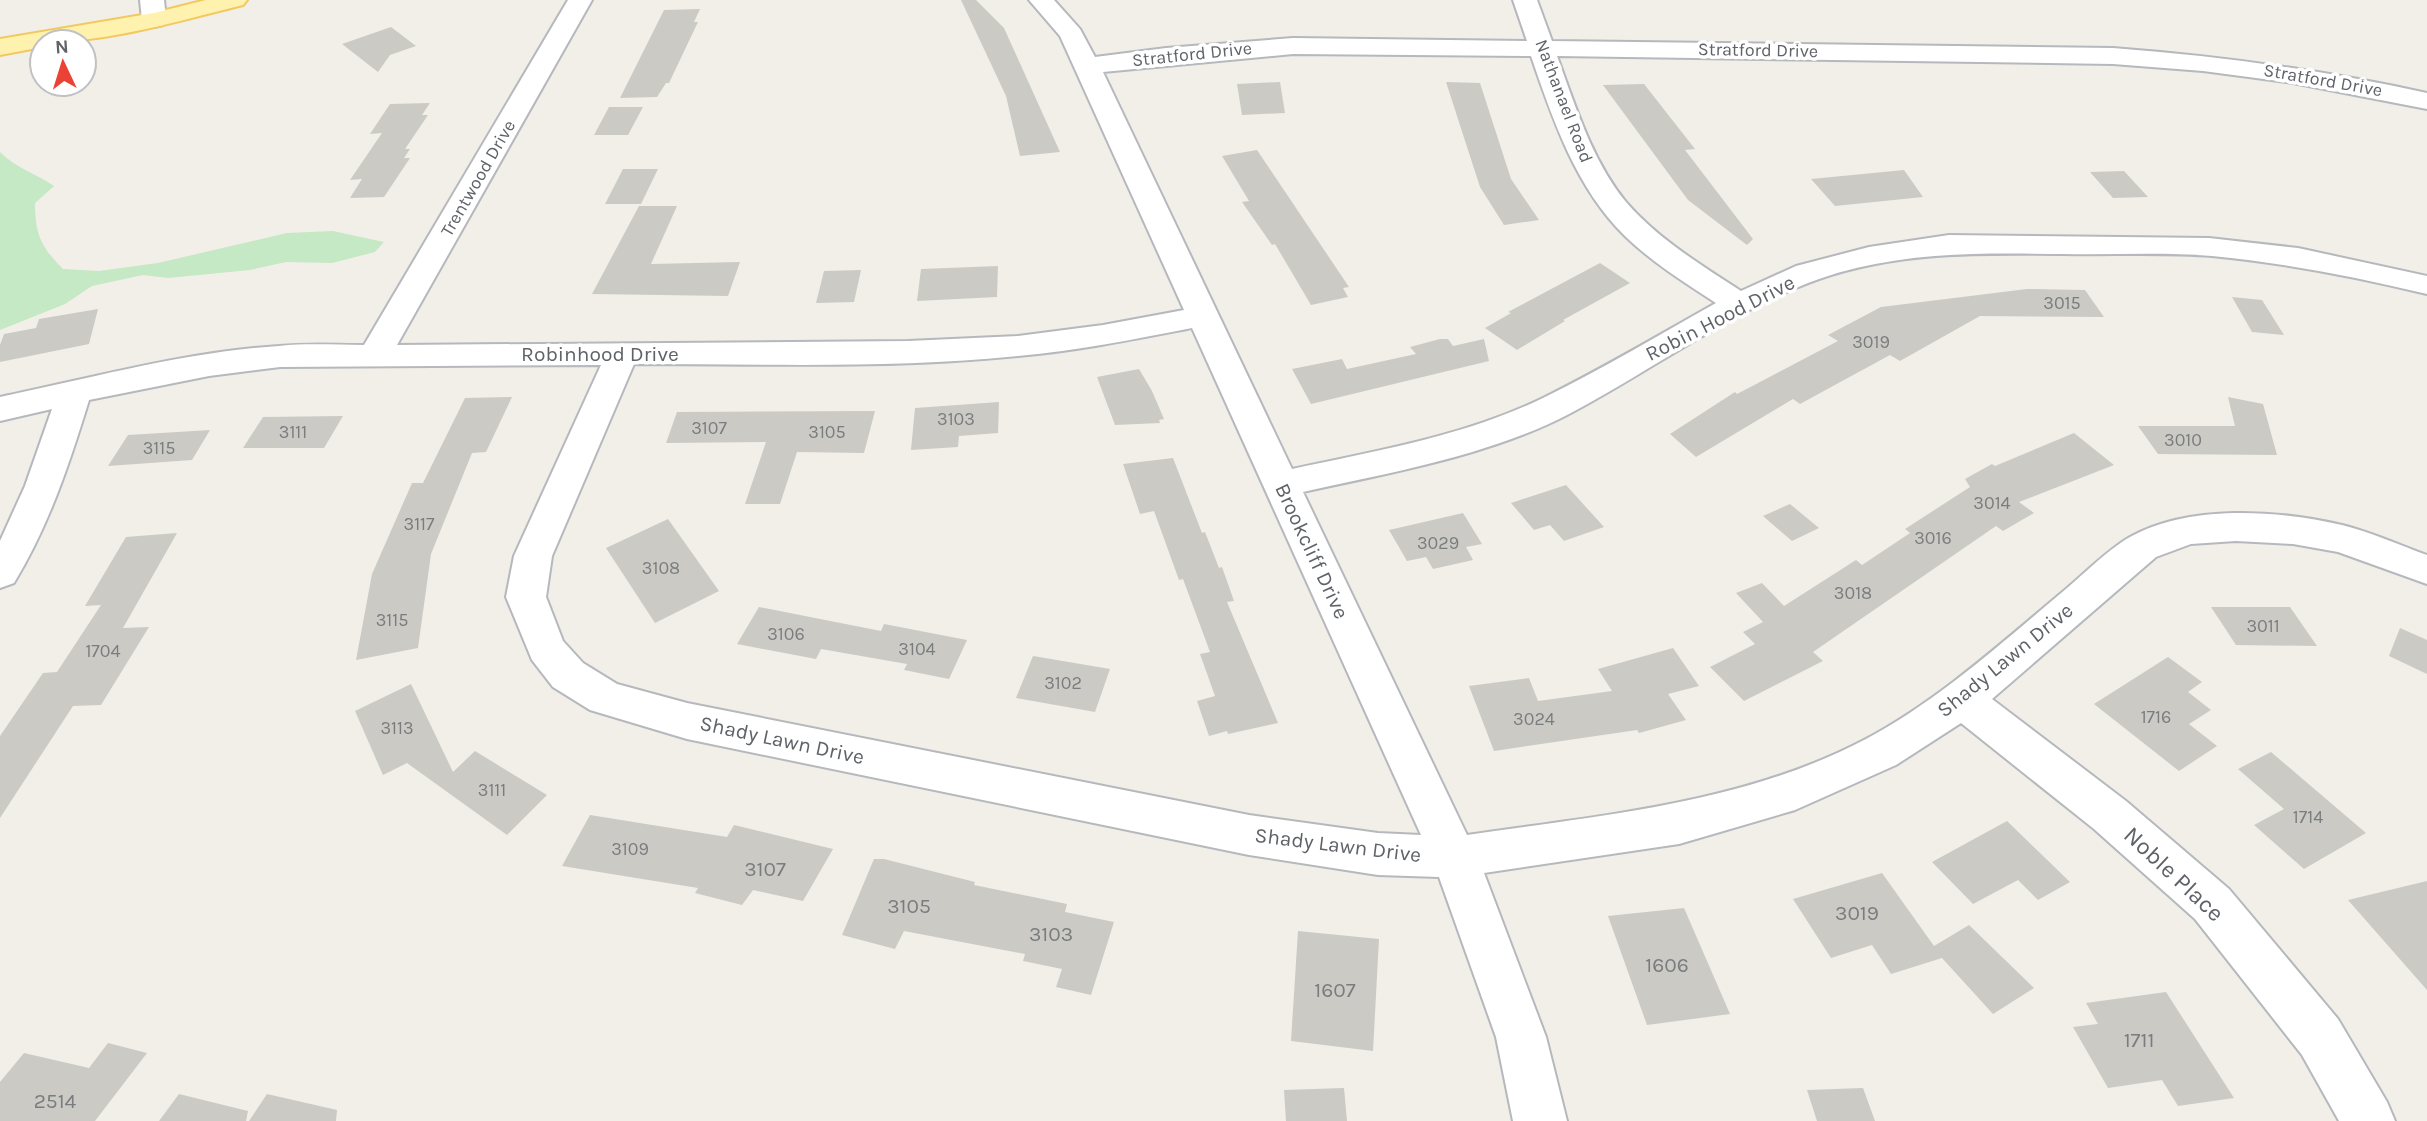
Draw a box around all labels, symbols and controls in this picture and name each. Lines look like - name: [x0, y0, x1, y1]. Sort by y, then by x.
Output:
- north arrow: [28, 28, 98, 98]
- text: N: [54, 36, 69, 58]
- street label: Nathanael Road: [1530, 36, 1598, 166]
- street label: Stratford Drive: [1131, 37, 1253, 71]
- street label: Stratford Drive: [1698, 38, 1818, 62]
- street label: Stratford Drive: [2262, 59, 2384, 101]
- street label: Trentwood Drive: [436, 116, 520, 240]
- street label: Robin Hood Drive: [1641, 270, 1799, 366]
- house number: 3015: [2043, 292, 2081, 314]
- house number: 3019: [1852, 331, 1890, 353]
- street label: Robinhood Drive: [521, 342, 679, 366]
- house number: 3103: [937, 408, 975, 430]
- house number: 3107: [691, 417, 727, 439]
- house number: 3111: [279, 421, 307, 443]
- house number: 3105: [808, 421, 846, 443]
- house number: 3010: [2164, 429, 2202, 451]
- house number: 3115: [143, 437, 175, 459]
- street label: Brookcliff Drive: [1270, 479, 1354, 623]
- house number: 3014: [1973, 492, 2011, 514]
- house number: 3117: [404, 513, 435, 535]
- house number: 3016: [1914, 527, 1952, 549]
- house number: 3029: [1417, 532, 1459, 554]
- house number: 3108: [642, 557, 680, 579]
- house number: 3018: [1834, 582, 1872, 604]
- street label: Shady Lawn Drive: [1932, 598, 2078, 722]
- house number: 3115: [376, 609, 408, 631]
- house number: 3011: [2246, 615, 2280, 637]
- house number: 3106: [767, 623, 805, 645]
- house number: 3104: [898, 638, 936, 660]
- house number: 1704: [85, 640, 121, 662]
- house number: 3102: [1044, 672, 1082, 694]
- house number: 1716: [2141, 706, 2171, 728]
- house number: 3024: [1513, 708, 1555, 730]
- street label: Shady Lawn Drive: [698, 711, 866, 769]
- house number: 3113: [380, 717, 414, 739]
- house number: 3111: [478, 779, 506, 801]
- house number: 1714: [2293, 806, 2323, 828]
- street label: Noble Place: [2118, 821, 2230, 927]
- street label: Shady Lawn Drive: [1253, 823, 1423, 867]
- house number: 3109: [611, 838, 649, 860]
- house number: 3107: [744, 857, 786, 881]
- house number: 3105: [887, 894, 931, 918]
- house number: 3019: [1835, 901, 1879, 925]
- house number: 3103: [1029, 922, 1073, 946]
- house number: 1606: [1645, 953, 1689, 977]
- house number: 1607: [1314, 978, 1356, 1002]
- house number: 1711: [2124, 1028, 2154, 1052]
- house number: 2514: [34, 1089, 77, 1113]

